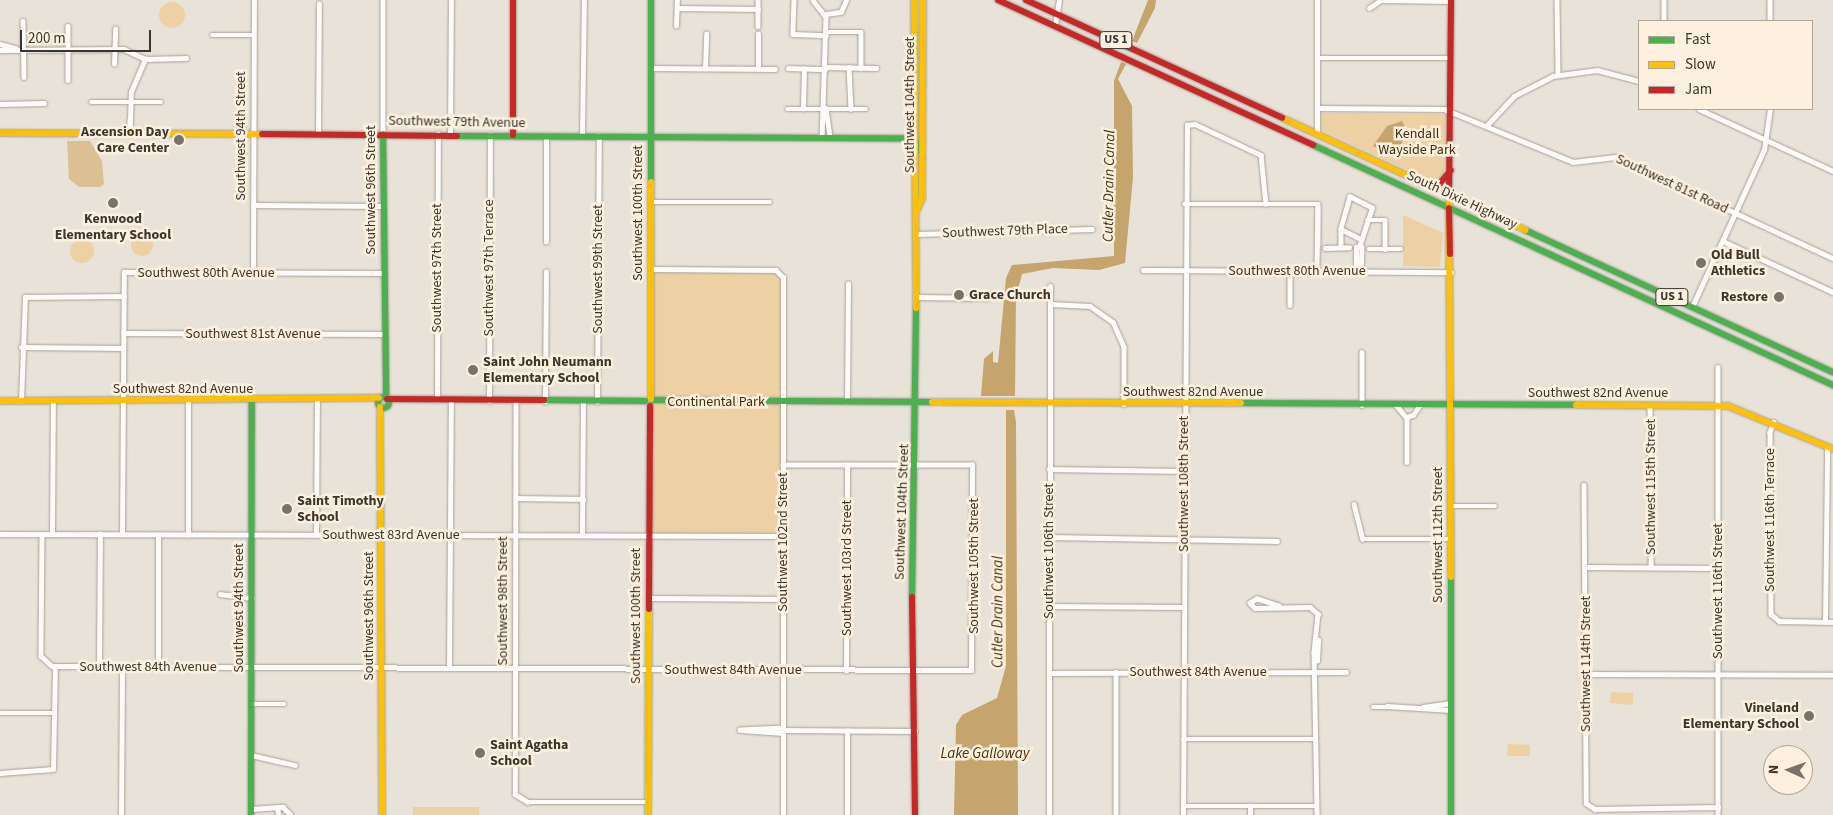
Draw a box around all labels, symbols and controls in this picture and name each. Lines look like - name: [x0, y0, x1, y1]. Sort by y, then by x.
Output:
- scale bar: [22, 20, 154, 52]
- legend: [1638, 20, 1813, 110]
- text: 200 m: [28, 28, 66, 49]
- text: Fast: [1685, 29, 1711, 50]
- road number: US 1: [1098, 30, 1134, 50]
- street label: Southwest 104th Street: [902, 37, 918, 173]
- text: Slow: [1685, 54, 1716, 75]
- street label: Southwest 94th Street: [233, 71, 249, 201]
- text: Jam: [1685, 79, 1712, 100]
- street label: Southwest 79th Avenue: [388, 112, 526, 132]
- place label: Ascension Day Care Center: [81, 124, 169, 156]
- street label: Southwest 96th Street: [363, 125, 379, 255]
- park label: Kendall Wayside Park: [1378, 126, 1456, 158]
- water label: Cutler Drain Canal: [1099, 130, 1119, 242]
- marker: Ascension Day Care Center: [173, 134, 185, 146]
- street label: Southwest 100th Street: [630, 145, 646, 281]
- street label: Southwest 81st Road: [1613, 151, 1731, 217]
- street label: South Dixie Highway: [1404, 167, 1520, 233]
- marker: Kenwood Elementary School: [107, 197, 119, 209]
- street label: Southwest 97th Terrace: [481, 199, 497, 337]
- street label: Southwest 97th Street: [429, 203, 445, 333]
- street label: Southwest 99th Street: [590, 204, 606, 334]
- place label: Kenwood Elementary School: [55, 211, 171, 243]
- street label: Southwest 79th Place: [942, 220, 1068, 242]
- place label: Old Bull Athletics: [1711, 247, 1765, 280]
- marker: Old Bull Athletics: [1695, 257, 1707, 269]
- street label: Southwest 80th Avenue: [1228, 263, 1366, 279]
- street label: Southwest 80th Avenue: [137, 265, 275, 281]
- place label: Grace Church: [969, 287, 1051, 303]
- road number: US 1: [1654, 288, 1690, 306]
- marker: Grace Church: [953, 289, 965, 301]
- place label: Restore: [1721, 289, 1768, 305]
- marker: Restore: [1772, 290, 1786, 304]
- street label: Southwest 81st Avenue: [185, 326, 321, 342]
- place label: Saint John Neumann Elementary School: [483, 354, 612, 387]
- marker: Saint John Neumann Elementary School: [467, 364, 479, 376]
- street label: Southwest 82nd Avenue: [113, 381, 253, 397]
- street label: Southwest 82nd Avenue: [1123, 384, 1263, 400]
- street label: Southwest 82nd Avenue: [1528, 385, 1668, 401]
- park label: Continental Park: [667, 394, 765, 410]
- street label: Southwest 108th Street: [1176, 416, 1192, 552]
- street label: Southwest 115th Street: [1643, 419, 1659, 555]
- street label: Southwest 104th Street: [891, 444, 913, 580]
- street label: Southwest 116th Terrace: [1762, 448, 1778, 592]
- street label: Southwest 112th Street: [1430, 467, 1446, 603]
- street label: Southwest 102nd Street: [775, 472, 791, 612]
- street label: Southwest 106th Street: [1041, 483, 1057, 619]
- place label: Saint Timothy School: [297, 493, 384, 526]
- street label: Southwest 105th Street: [966, 498, 982, 634]
- street label: Southwest 103rd Street: [839, 500, 855, 636]
- marker: Saint Timothy School: [281, 503, 293, 515]
- street label: Southwest 116th Street: [1710, 523, 1726, 659]
- street label: Southwest 83rd Avenue: [322, 527, 460, 543]
- street label: Southwest 98th Street: [495, 536, 511, 666]
- street label: Southwest 94th Street: [231, 543, 247, 673]
- street label: Southwest 100th Street: [628, 548, 644, 684]
- street label: Southwest 96th Street: [361, 551, 377, 681]
- water label: Cutler Drain Canal: [989, 556, 1007, 668]
- street label: Southwest 114th Street: [1578, 596, 1594, 732]
- street label: Southwest 84th Avenue: [79, 659, 217, 675]
- street label: Southwest 84th Avenue: [664, 662, 802, 678]
- street label: Southwest 84th Avenue: [1129, 664, 1267, 680]
- place label: Vineland Elementary School: [1683, 700, 1799, 732]
- marker: Vineland Elementary School: [1803, 710, 1815, 722]
- place label: Saint Agatha School: [490, 737, 568, 770]
- water label: Lake Galloway: [940, 745, 1030, 763]
- north arrow: [1763, 745, 1813, 795]
- marker: Saint Agatha School: [474, 747, 486, 759]
- text: N: [1764, 765, 1784, 775]

